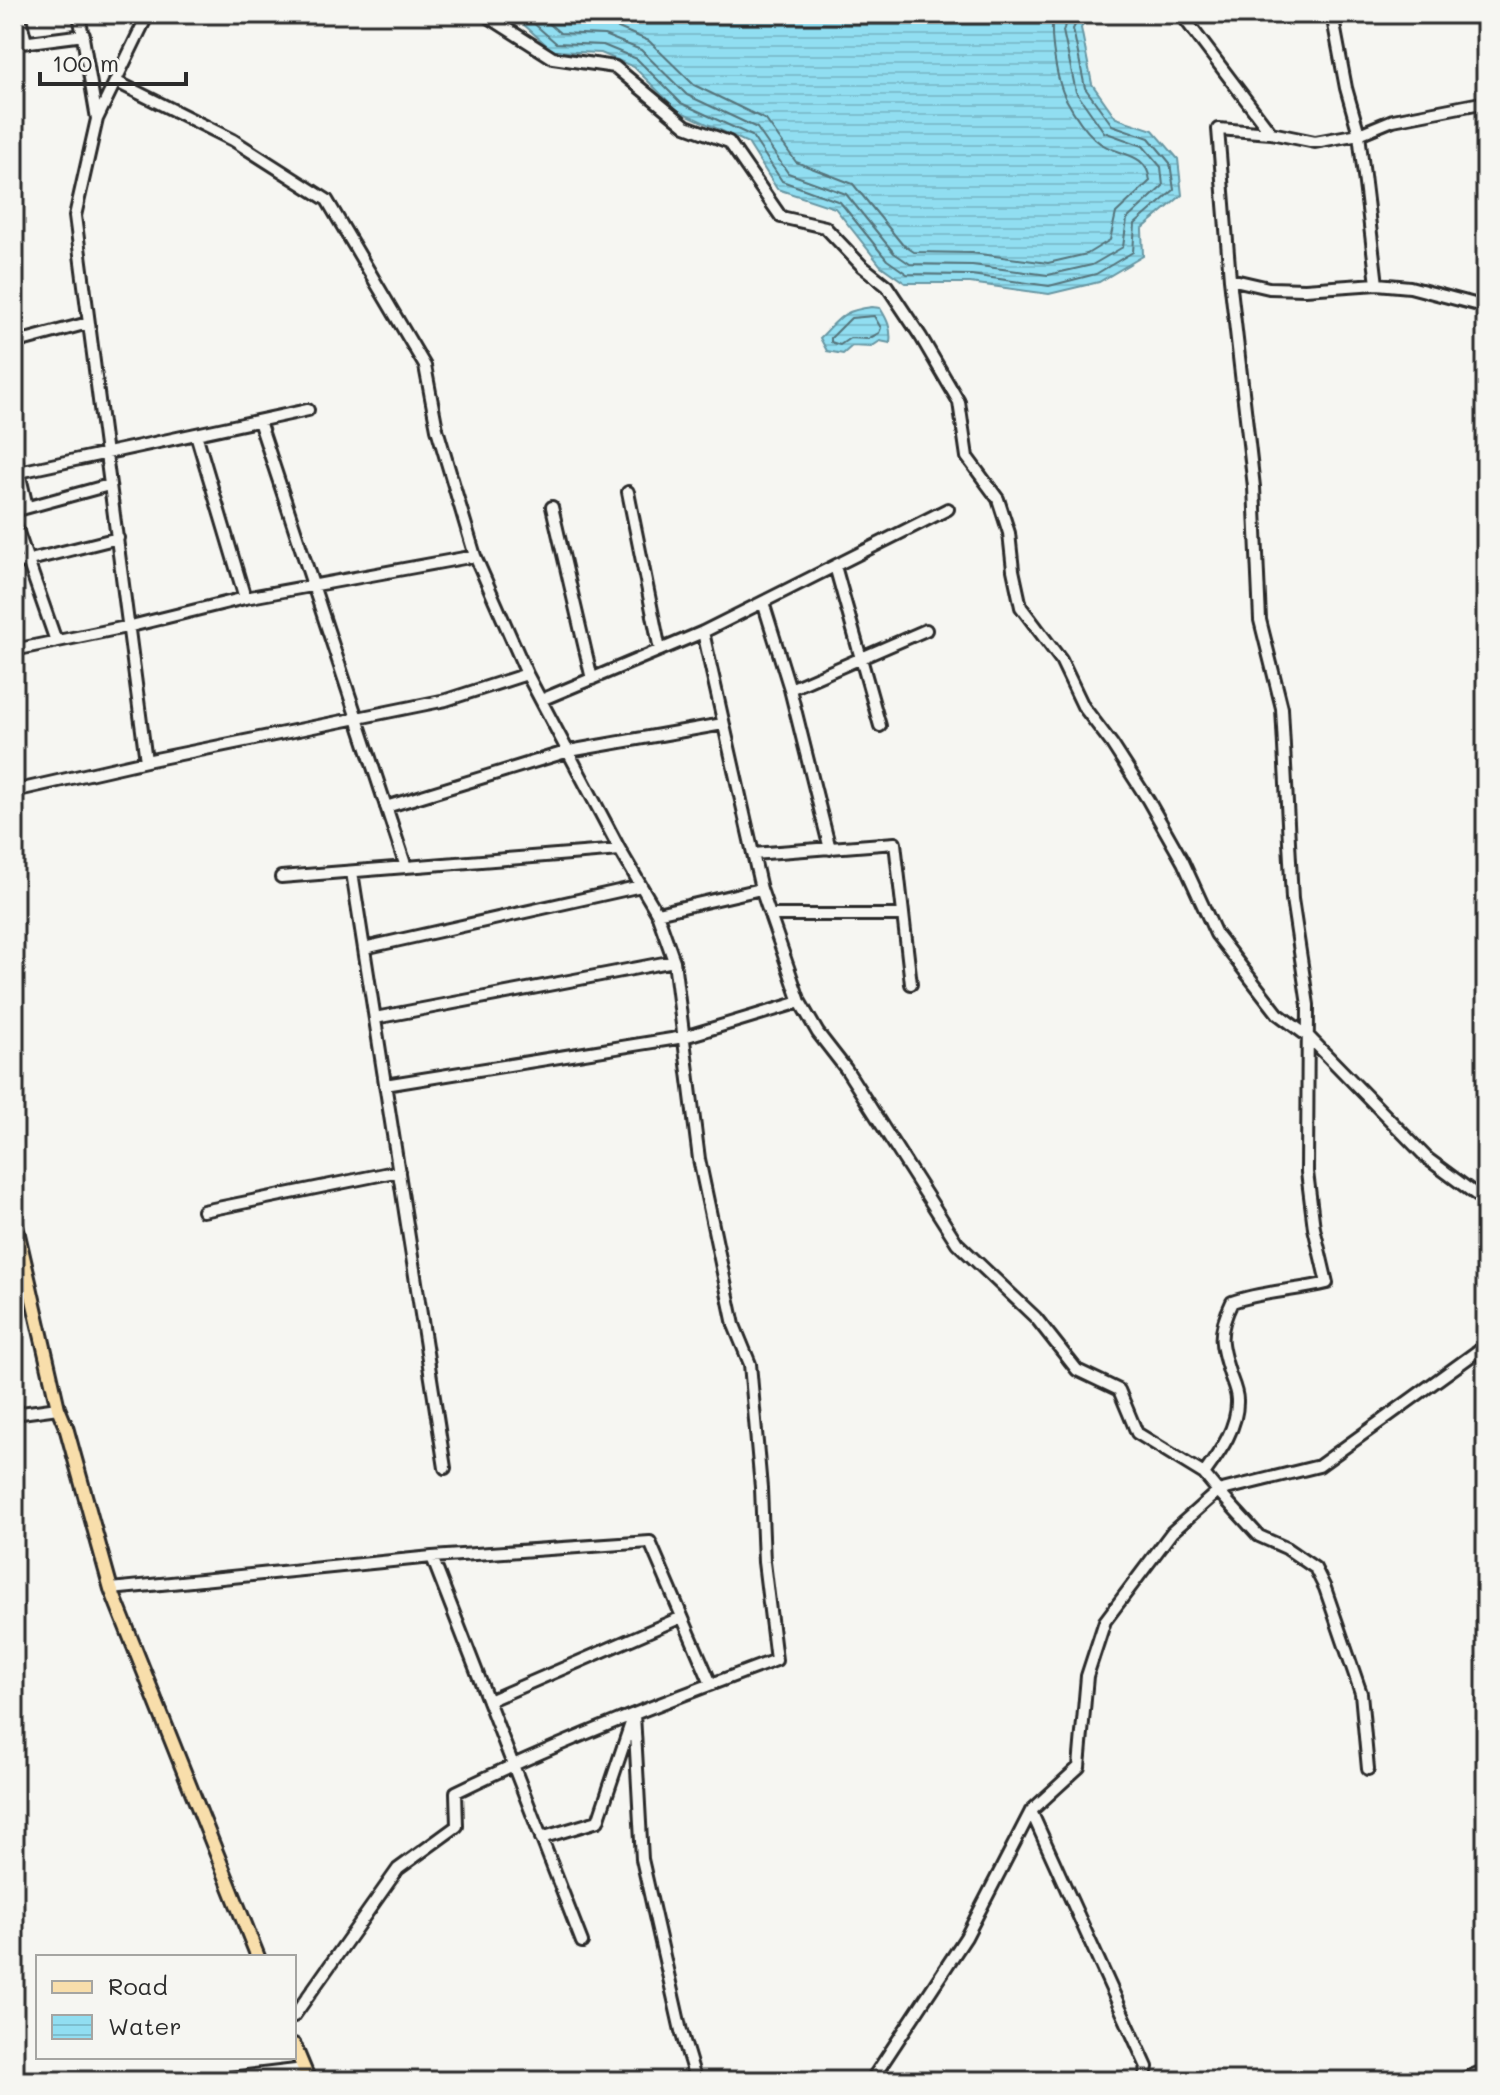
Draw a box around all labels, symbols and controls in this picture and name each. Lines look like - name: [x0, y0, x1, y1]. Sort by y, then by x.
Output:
- scale bar: [40, 36, 186, 86]
- text: 100 m: [52, 47, 119, 78]
- legend: [36, 1955, 296, 2059]
- text: Road: [108, 1970, 168, 2001]
- text: Water: [108, 2010, 182, 2041]

